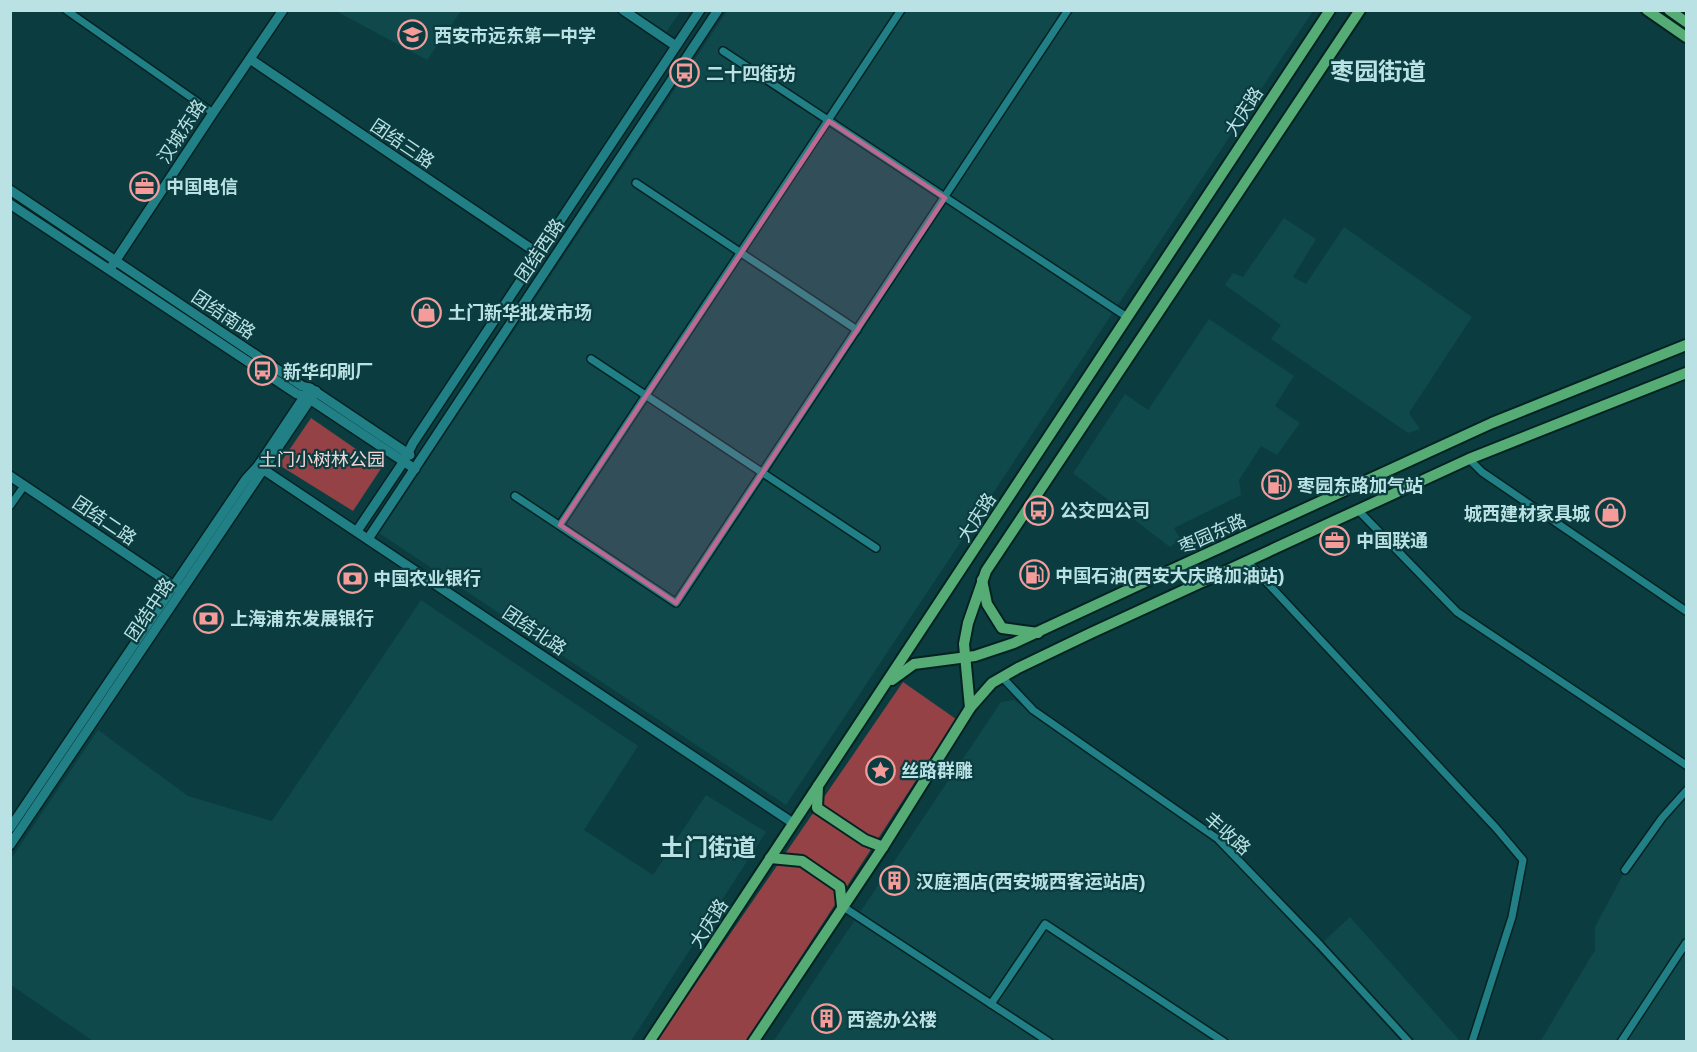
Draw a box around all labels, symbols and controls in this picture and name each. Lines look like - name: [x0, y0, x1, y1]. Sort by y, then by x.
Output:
- school or university icon: 西安市远东第一中学: [397, 19, 429, 51]
- place label: 西安市远东第一中学: [434, 24, 596, 46]
- district label: 枣园街道: [1330, 56, 1426, 85]
- bus stop icon: 二十四街坊: [669, 57, 701, 89]
- place label: 二十四街坊: [706, 62, 796, 84]
- street label: 大庆路: [1219, 82, 1267, 140]
- street label: 汉城东路: [152, 95, 210, 167]
- street label: 团结三路: [367, 114, 439, 172]
- office icon: 中国电信: [129, 170, 161, 202]
- place label: 中国电信: [166, 175, 238, 197]
- street label: 团结西路: [510, 214, 568, 286]
- street label: 团结南路: [188, 285, 260, 343]
- shop icon: 土门新华批发市场: [411, 296, 443, 328]
- place label: 土门新华批发市场: [448, 301, 592, 323]
- bus stop icon: 新华印刷厂: [246, 355, 278, 387]
- place label: 新华印刷厂: [283, 360, 373, 382]
- park label: 土门小树林公园: [259, 448, 385, 470]
- fuel station icon: 枣园东路加气站: [1260, 469, 1292, 501]
- place label: 枣园东路加气站: [1297, 474, 1423, 496]
- street label: 大庆路: [952, 488, 1000, 546]
- street label: 团结二路: [69, 491, 141, 549]
- bus stop icon: 公交四公司: [1023, 494, 1055, 526]
- shop icon: 城西建材家具城: [1595, 497, 1627, 529]
- place label: 公交四公司: [1060, 499, 1150, 521]
- place label: 城西建材家具城: [1464, 502, 1590, 524]
- street label: 枣园东路: [1175, 508, 1249, 558]
- office icon: 中国联通: [1319, 524, 1351, 556]
- place label: 中国联通: [1356, 529, 1428, 551]
- fuel station icon: 中国石油(西安大庆路加油站): [1018, 559, 1050, 591]
- bank icon: 中国农业银行: [336, 562, 368, 594]
- place label: 中国石油(西安大庆路加油站): [1055, 564, 1285, 586]
- place label: 中国农业银行: [373, 567, 481, 589]
- street label: 团结中路: [120, 573, 178, 645]
- street label: 团结北路: [499, 601, 571, 659]
- bank icon: 上海浦东发展银行: [193, 602, 225, 634]
- place label: 上海浦东发展银行: [230, 607, 374, 629]
- place icon: 丝路群雕: [864, 754, 896, 786]
- place label: 丝路群雕: [901, 759, 973, 781]
- street label: 丰收路: [1200, 807, 1256, 859]
- district label: 土门街道: [660, 832, 756, 861]
- building icon: 汉庭酒店(西安城西客运站店): [879, 865, 911, 897]
- place label: 汉庭酒店(西安城西客运站店): [916, 870, 1146, 892]
- street label: 大庆路: [684, 894, 732, 952]
- building icon: 西瓷办公楼: [810, 1003, 842, 1035]
- place label: 西瓷办公楼: [847, 1008, 937, 1030]

